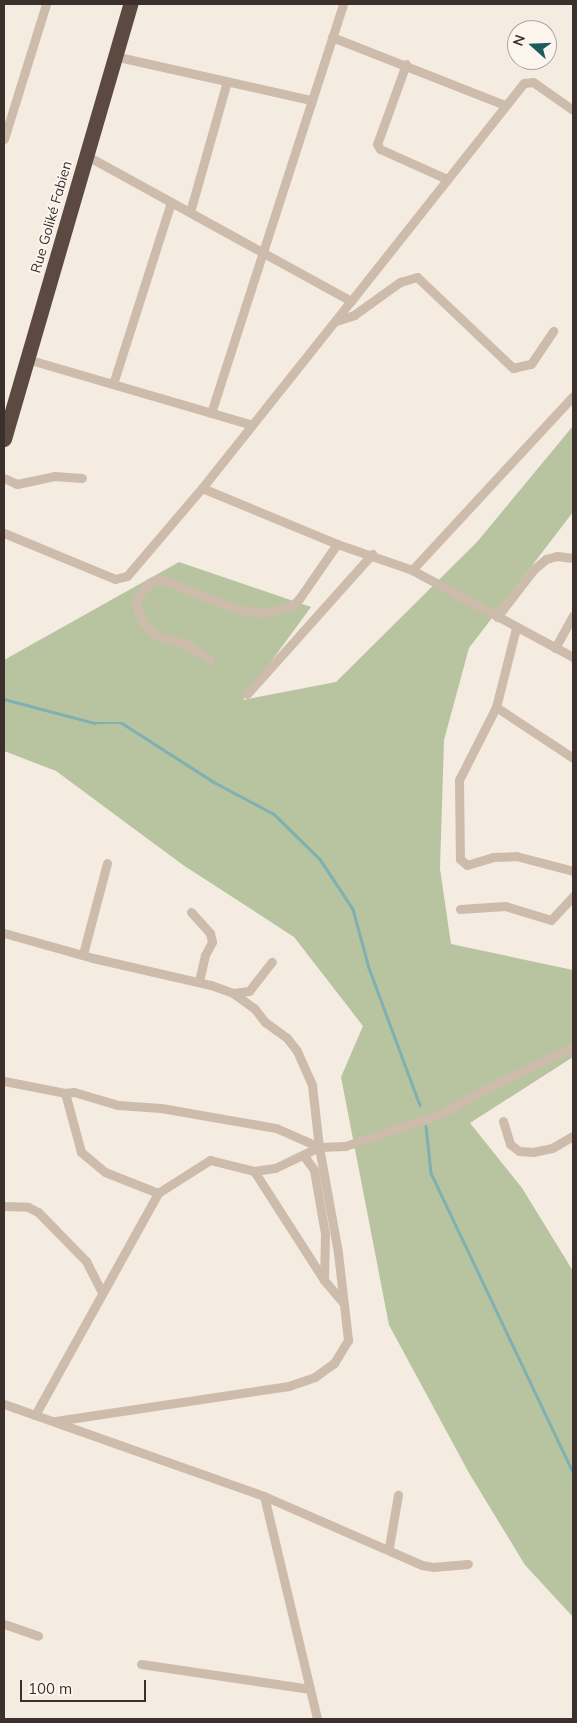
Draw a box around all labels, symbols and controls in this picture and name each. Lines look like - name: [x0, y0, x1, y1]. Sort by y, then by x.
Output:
- north arrow: [507, 20, 557, 70]
- text: N: [509, 32, 529, 48]
- street label: Rue Goliké Fabien: [27, 159, 75, 275]
- scale bar: [22, 1670, 149, 1702]
- text: 100 m: [28, 1679, 72, 1698]

